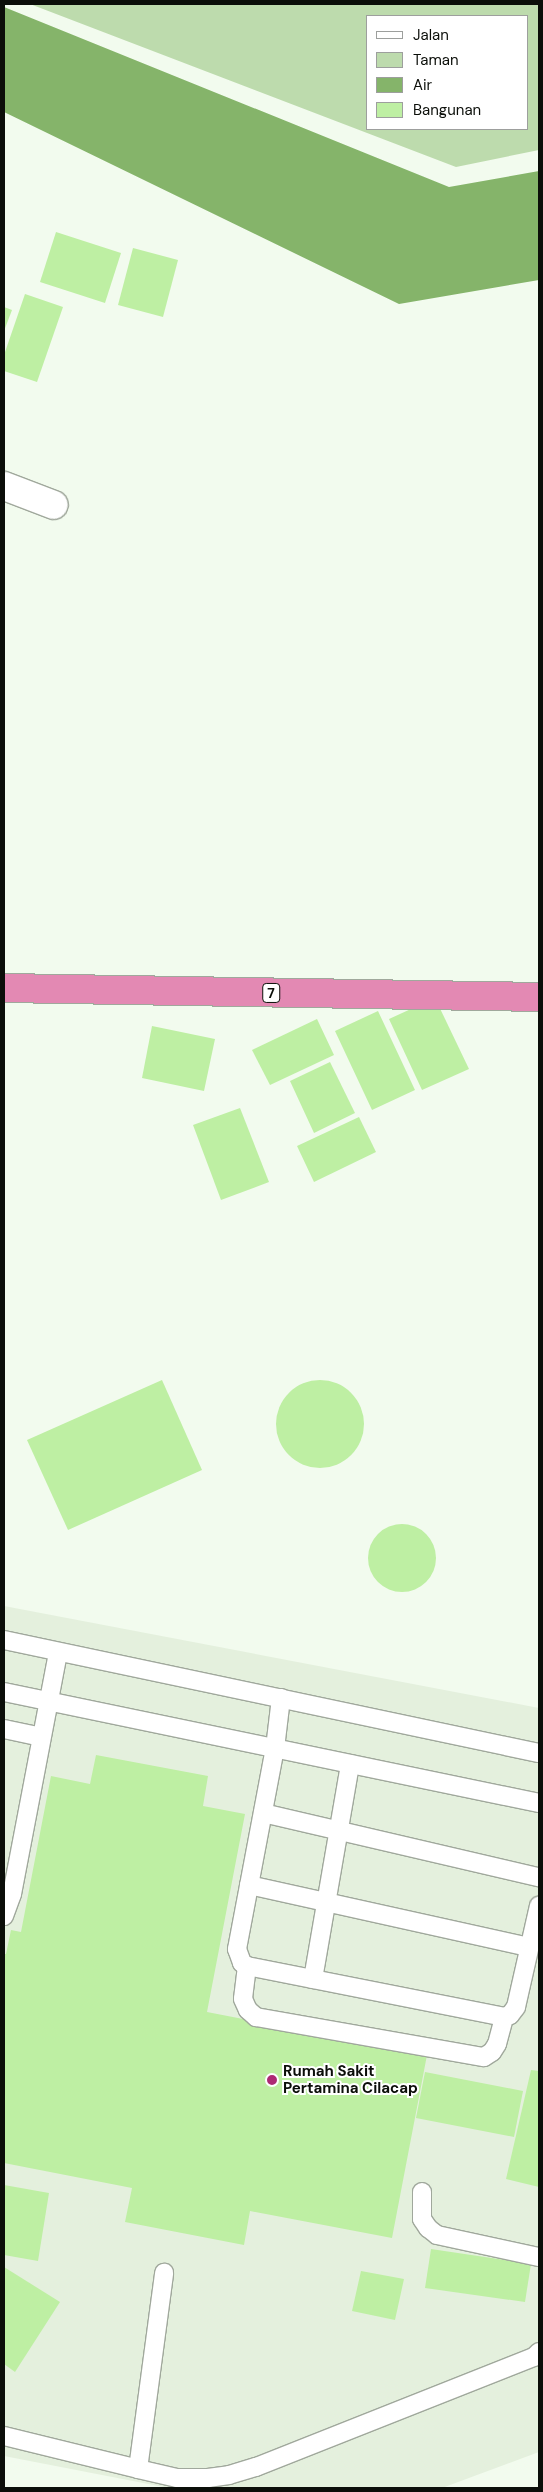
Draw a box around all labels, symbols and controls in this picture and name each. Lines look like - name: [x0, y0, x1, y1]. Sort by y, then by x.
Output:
- legend: [366, 15, 528, 130]
- text: Jalan: [413, 25, 449, 45]
- text: Taman: [413, 50, 459, 70]
- text: Air: [413, 75, 432, 95]
- text: Bangunan: [413, 100, 481, 120]
- road number: 7: [261, 981, 281, 1004]
- place label: Rumah Sakit Pertamina Cilacap: [283, 2062, 418, 2097]
- marker: Rumah Sakit Pertamina Cilacap: [265, 2073, 279, 2087]

